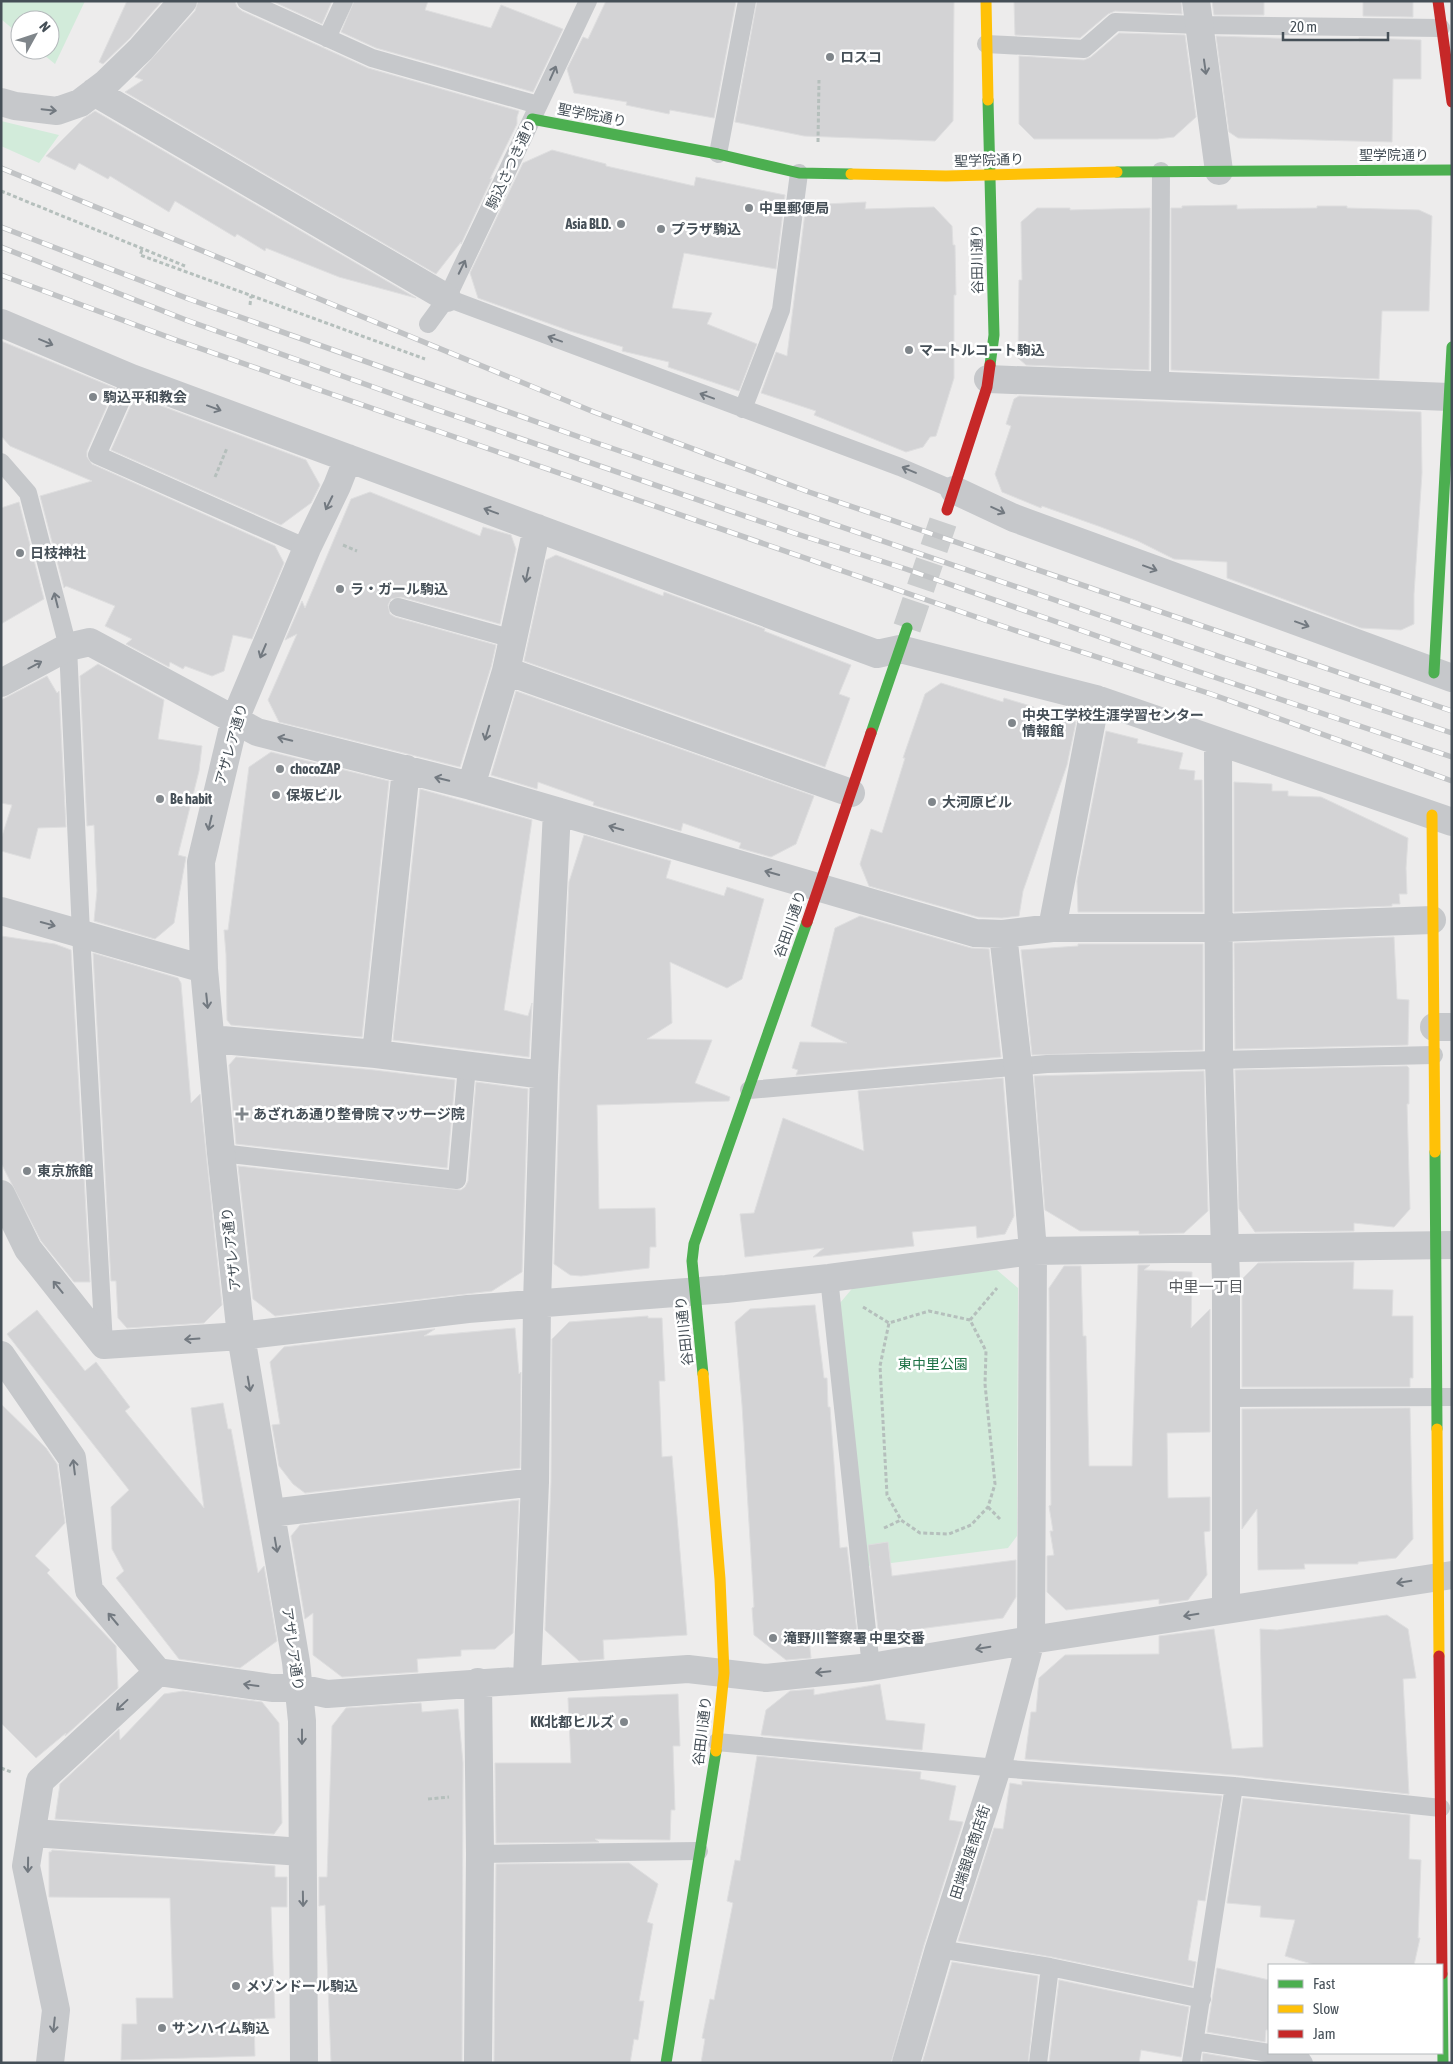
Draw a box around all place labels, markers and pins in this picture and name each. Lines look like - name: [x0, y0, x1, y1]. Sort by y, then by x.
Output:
- place label: ロスコ: [840, 49, 882, 65]
- marker: ロスコ: [824, 51, 836, 63]
- place label: 中里郵便局: [759, 200, 829, 216]
- marker: 中里郵便局: [743, 202, 755, 214]
- place label: Asia BLD.: [564, 216, 612, 232]
- marker: Asia BLD.: [615, 218, 627, 230]
- place label: プラザ駒込: [671, 221, 741, 237]
- marker: プラザ駒込: [655, 223, 667, 235]
- place label: マートルコート駒込: [919, 342, 1045, 358]
- marker: マートルコート駒込: [903, 344, 915, 356]
- place label: 駒込平和教会: [103, 389, 187, 405]
- marker: 駒込平和教会: [87, 391, 99, 403]
- place label: 日枝神社: [30, 545, 86, 561]
- marker: 日枝神社: [14, 547, 26, 559]
- place label: ラ・ガール駒込: [350, 581, 448, 597]
- marker: ラ・ガール駒込: [334, 583, 346, 595]
- place label: 中央工学校生涯学習センター 情報館: [1022, 707, 1204, 739]
- marker: 中央工学校生涯学習センター 情報館: [1006, 717, 1018, 729]
- place label: chocoZAP: [290, 761, 340, 777]
- marker: chocoZAP: [274, 763, 286, 775]
- place label: 保坂ビル: [286, 787, 342, 803]
- marker: 保坂ビル: [270, 789, 282, 801]
- place label: Be habit: [170, 791, 212, 807]
- marker: Be habit: [154, 793, 166, 805]
- place label: 大河原ビル: [942, 794, 1012, 810]
- marker: 大河原ビル: [926, 796, 938, 808]
- place label: あざれあ通り整骨院 マッサージ院: [253, 1106, 465, 1122]
- marker: あざれあ通り整骨院 マッサージ院: [235, 1107, 249, 1121]
- place label: 東京旅館: [37, 1163, 93, 1179]
- marker: 東京旅館: [21, 1165, 33, 1177]
- place label: 滝野川警察署 中里交番: [783, 1630, 925, 1646]
- marker: 滝野川警察署 中里交番: [767, 1632, 779, 1644]
- place label: KK北都ヒルズ: [530, 1714, 614, 1730]
- marker: KK北都ヒルズ: [618, 1716, 630, 1728]
- place label: メゾンドール駒込: [246, 1978, 358, 1994]
- marker: メゾンドール駒込: [230, 1980, 242, 1992]
- place label: サンハイム駒込: [172, 2020, 269, 2036]
- marker: サンハイム駒込: [156, 2022, 168, 2034]

